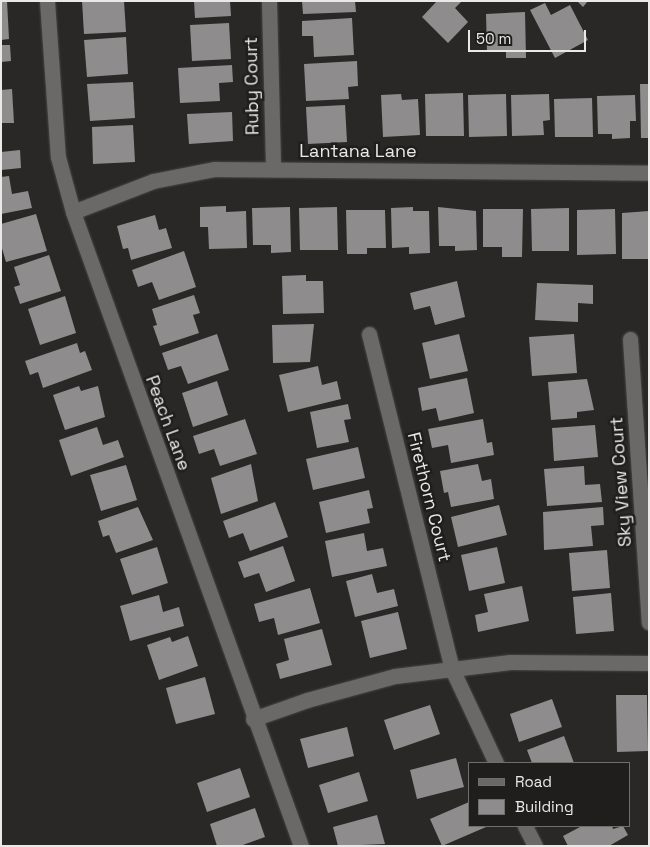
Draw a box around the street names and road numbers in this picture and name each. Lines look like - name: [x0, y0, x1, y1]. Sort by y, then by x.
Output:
- street label: Ruby Court: [240, 37, 264, 135]
- street label: Lantana Lane: [299, 140, 417, 162]
- street label: Peach Lane: [141, 373, 195, 473]
- street label: Sky View Court: [606, 416, 636, 548]
- street label: Firethorn Court: [402, 430, 456, 564]

